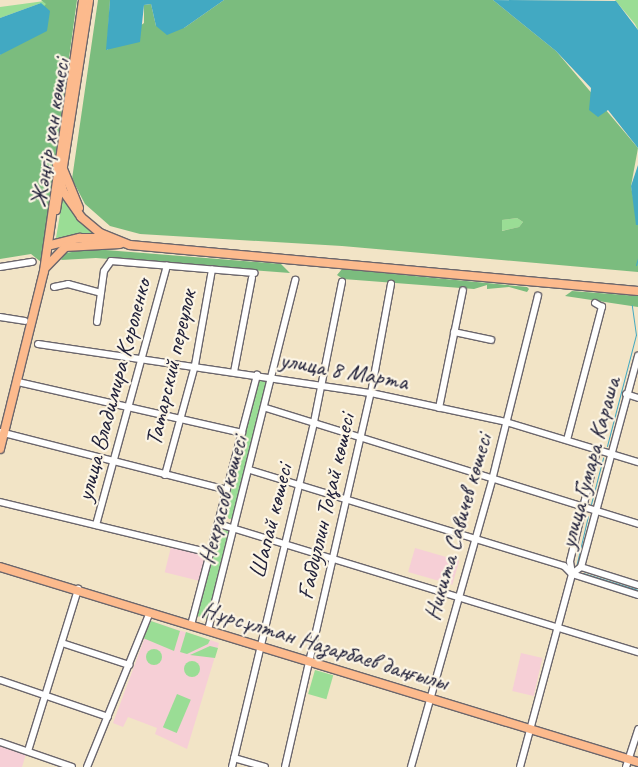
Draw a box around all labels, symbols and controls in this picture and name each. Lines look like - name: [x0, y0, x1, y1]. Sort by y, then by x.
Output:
- street label: Жәңгір хан көшесі: [24, 57, 76, 209]
- street label: улица Владимира Короленко: [71, 277, 157, 503]
- street label: Татарский переулок: [139, 287, 203, 449]
- street label: улица 8 Марта: [278, 346, 410, 396]
- street label: улица Гумара Караша: [553, 374, 627, 552]
- street label: Ғабдуллин Тоқай көшесі: [291, 411, 361, 603]
- street label: Никита Савичев көшесі: [417, 430, 499, 624]
- street label: Некрасов көшесі: [192, 433, 254, 567]
- street label: Шапай көшесі: [243, 461, 299, 581]
- street label: Нұрсұлтан Назарбаев даңғылы: [198, 595, 452, 697]

